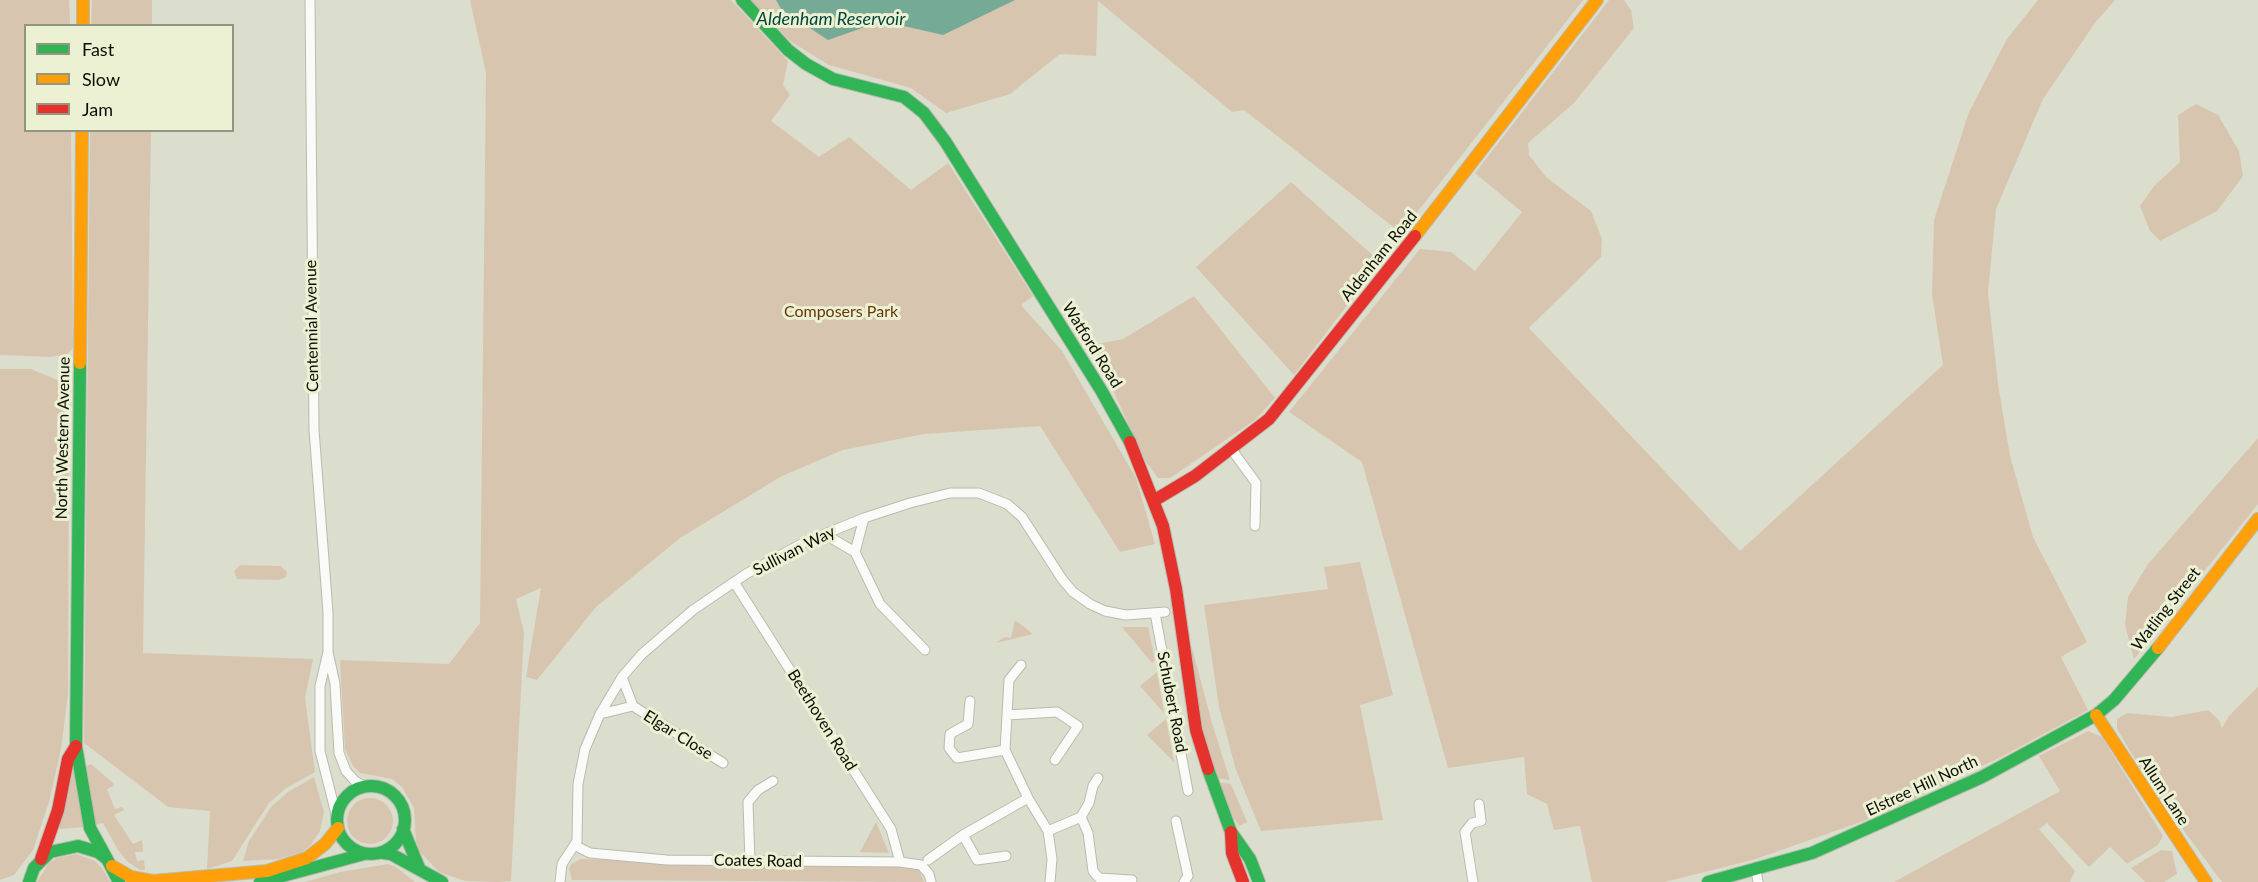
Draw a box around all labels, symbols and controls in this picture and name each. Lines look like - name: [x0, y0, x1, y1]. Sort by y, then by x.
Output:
- water label: Aldenham Reservoir: [757, 8, 905, 30]
- legend: [24, 24, 234, 132]
- text: Fast: [82, 38, 114, 60]
- text: Slow: [82, 68, 120, 90]
- text: Jam: [82, 98, 113, 120]
- street label: Aldenham Road: [1337, 207, 1421, 305]
- street label: Centennial Avenue: [301, 260, 323, 392]
- street label: Watford Road: [1058, 299, 1126, 391]
- park label: Composers Park: [784, 302, 898, 322]
- street label: North Western Avenue: [52, 357, 74, 519]
- street label: Sullivan Way: [750, 522, 838, 580]
- street label: Watling Street: [2128, 564, 2204, 654]
- street label: Schubert Road: [1153, 650, 1191, 754]
- street label: Beethoven Road: [783, 666, 861, 774]
- street label: Elgar Close: [640, 706, 716, 764]
- street label: Elstree Hill North: [1863, 752, 1981, 820]
- street label: Allum Lane: [2135, 753, 2193, 829]
- street label: Coates Road: [714, 851, 802, 871]

